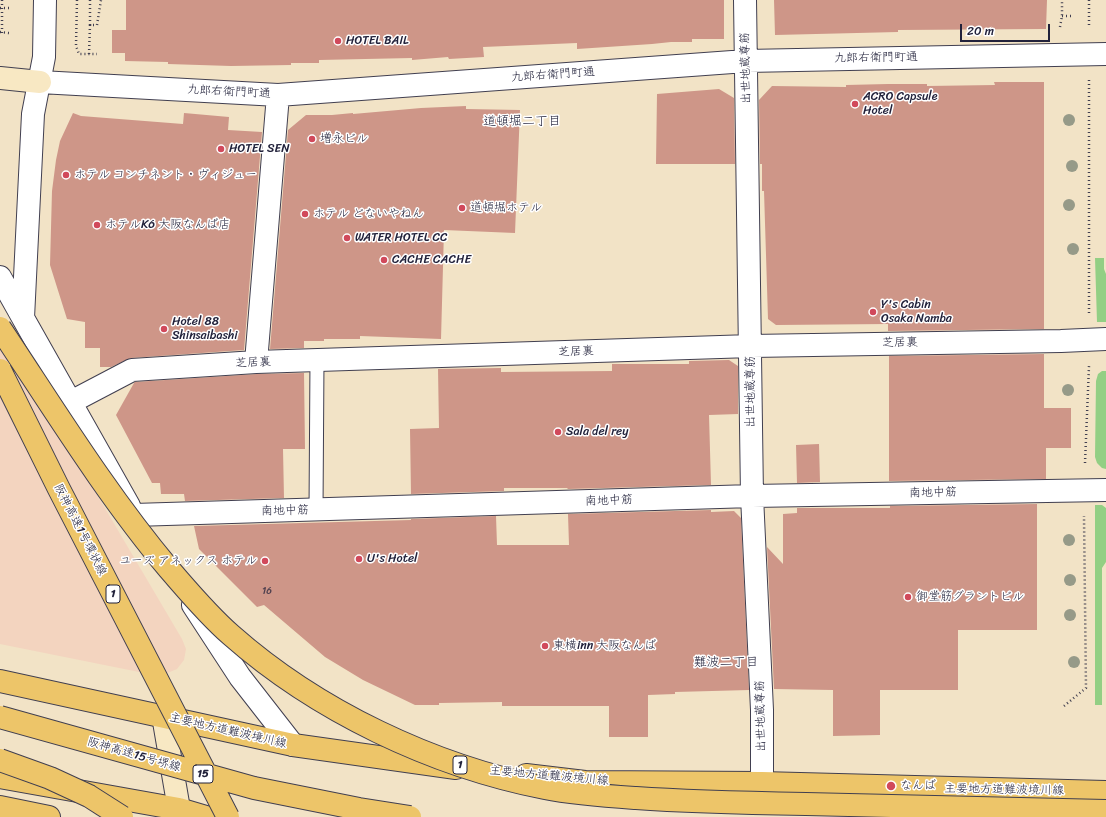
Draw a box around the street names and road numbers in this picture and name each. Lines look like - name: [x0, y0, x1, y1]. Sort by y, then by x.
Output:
- street label: 出世地蔵尊筋: [738, 32, 754, 104]
- street label: 九郎右衛門町通: [834, 50, 918, 66]
- street label: 九郎右衛門町通: [511, 65, 595, 85]
- street label: 九郎右衛門町通: [187, 83, 271, 101]
- street label: 芝居裏: [882, 335, 918, 351]
- street label: 芝居裏: [558, 344, 594, 360]
- street label: 芝居裏: [235, 355, 271, 371]
- street label: 出世地蔵尊筋: [744, 356, 758, 428]
- street label: 阪神高速1号環状線: [51, 482, 109, 578]
- street label: 南地中筋: [909, 485, 957, 501]
- street label: 南地中筋: [585, 493, 633, 509]
- street label: 南地中筋: [261, 503, 309, 519]
- road number: 1: [106, 585, 120, 603]
- street label: 出世地蔵尊筋: [753, 680, 769, 752]
- street label: 主要地方道難波境川線: [168, 710, 288, 752]
- street label: 阪神高速15号堺線: [86, 735, 182, 775]
- road number: 1: [453, 756, 467, 774]
- street label: 主要地方道難波境川線: [489, 764, 609, 788]
- road number: 15: [193, 765, 213, 783]
- street label: 主要地方道難波境川線: [944, 782, 1064, 798]

